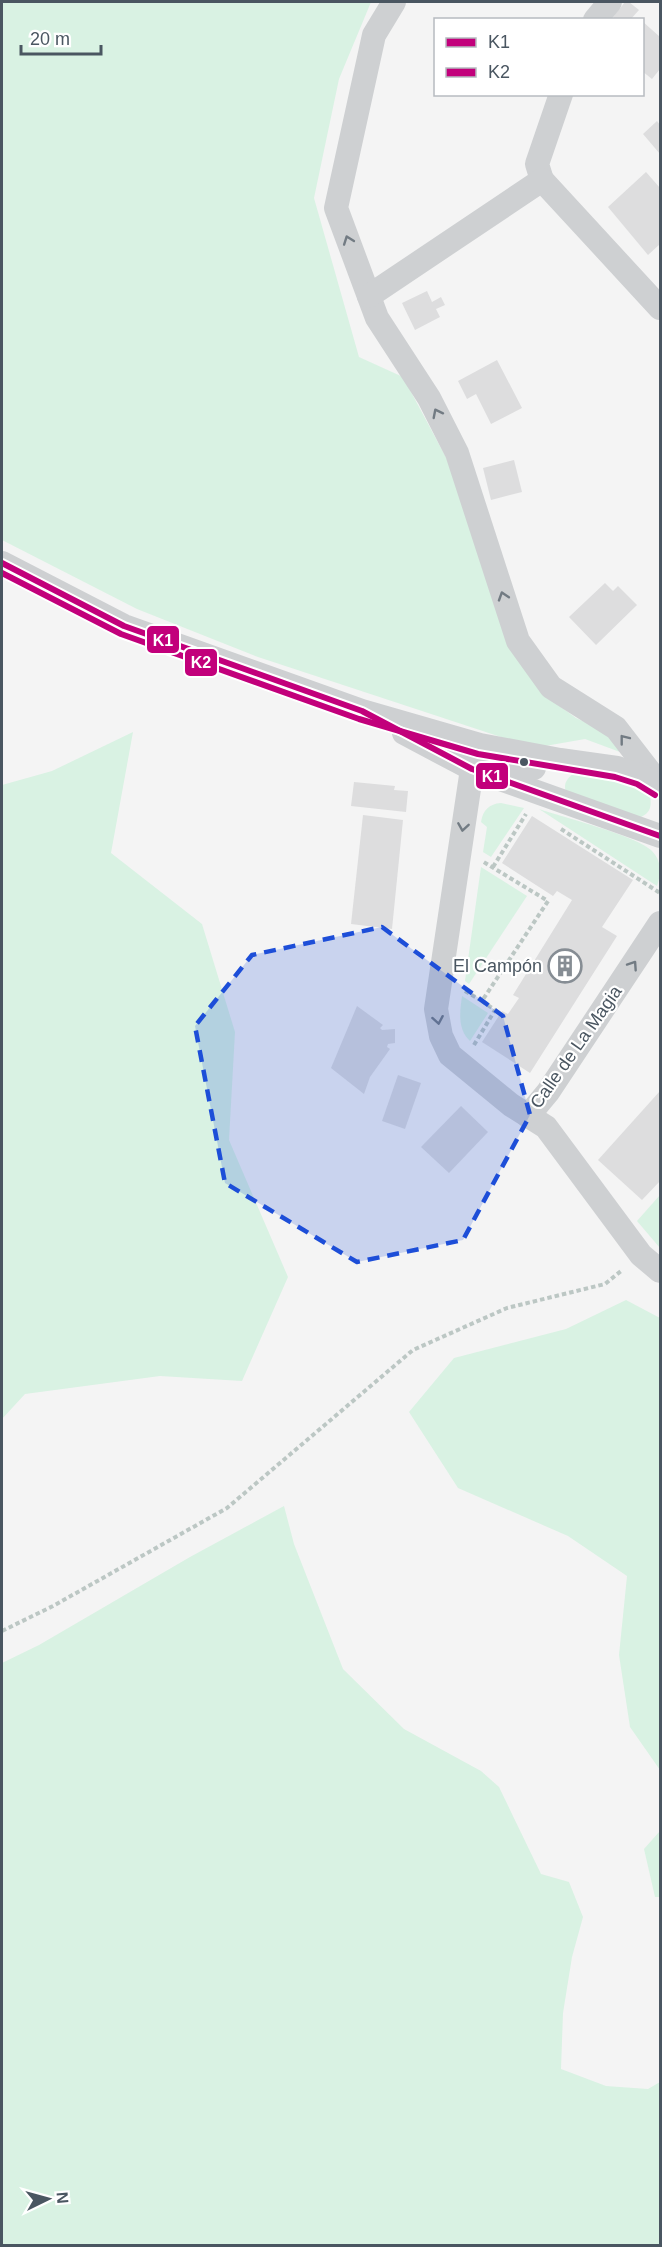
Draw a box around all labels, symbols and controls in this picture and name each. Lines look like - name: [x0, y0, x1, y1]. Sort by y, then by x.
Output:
- scale bar: [21, 18, 100, 56]
- legend: [434, 18, 644, 96]
- text: 20 m: [30, 29, 70, 49]
- text: K1: [488, 32, 510, 52]
- text: K2: [488, 62, 510, 82]
- one-way arrow: [343, 235, 355, 246]
- one-way arrow: [432, 408, 444, 419]
- one-way arrow: [498, 591, 510, 602]
- line badge: K1: [146, 625, 180, 654]
- text: K1: [153, 632, 173, 649]
- line badge: K2: [184, 648, 218, 677]
- text: K2: [191, 654, 211, 671]
- one-way arrow: [621, 735, 632, 746]
- unlabelled marker: [518, 756, 530, 768]
- line badge: K1: [475, 762, 509, 790]
- text: K1: [482, 768, 502, 785]
- one-way arrow: [458, 822, 470, 831]
- building icon: El Campón: [547, 948, 583, 984]
- place label: El Campón: [453, 956, 542, 976]
- one-way arrow: [626, 960, 637, 971]
- street label: Calle de La Magia: [526, 981, 626, 1112]
- one-way arrow: [431, 1014, 444, 1024]
- north arrow: [18, 2169, 78, 2229]
- text: N: [53, 2191, 71, 2204]

